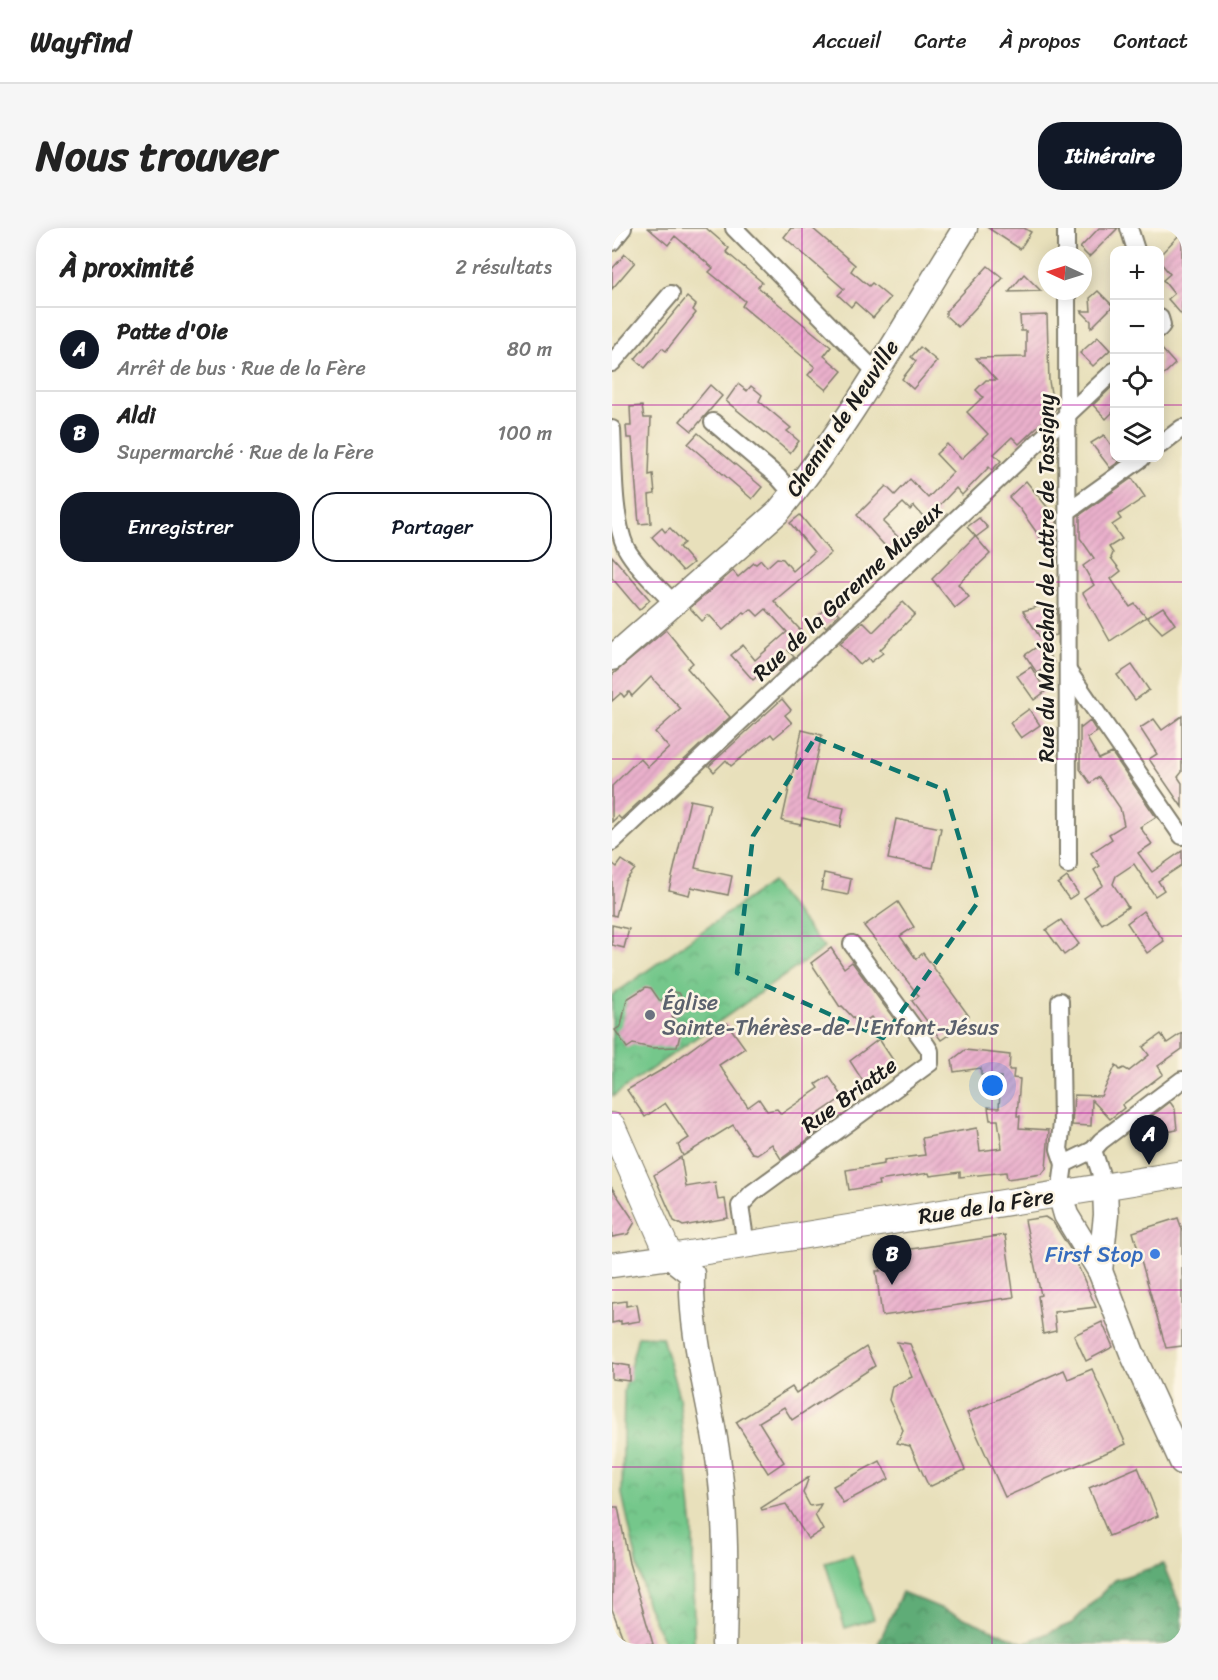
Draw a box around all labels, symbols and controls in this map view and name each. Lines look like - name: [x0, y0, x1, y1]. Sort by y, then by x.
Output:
- text: Wayfind: [30, 17, 131, 66]
- text: Accueil: [813, 22, 881, 60]
- text: Carte: [914, 22, 967, 60]
- text: À propos: [1000, 22, 1081, 60]
- text: Contact: [1114, 22, 1188, 60]
- text: Nous trouver: [36, 119, 276, 193]
- button: Itinéraire: [1038, 122, 1182, 190]
- text: À proximité: [60, 244, 194, 290]
- north arrow: [1038, 246, 1092, 300]
- map controls: [1110, 246, 1164, 462]
- button: +: [1110, 246, 1164, 300]
- text: 2 résultats: [455, 250, 552, 285]
- button: −: [1110, 300, 1164, 354]
- text: Patte d'Oie: [117, 312, 228, 351]
- street label: Chemin de Neuville: [774, 331, 910, 505]
- text: A: [73, 332, 86, 367]
- text: 80 m: [507, 332, 552, 367]
- text: Arrêt de bus · Rue de la Fère: [117, 351, 366, 386]
- button: locate: [1110, 354, 1164, 408]
- street label: Rue du Maréchal de Lattre de Tassigny: [1027, 393, 1066, 762]
- text: Aldi: [117, 396, 155, 435]
- button: layers: [1110, 408, 1164, 462]
- text: B: [73, 416, 86, 451]
- text: 100 m: [498, 416, 552, 451]
- text: Supermarché · Rue de la Fère: [117, 435, 374, 470]
- street label: Rue de la Garenne Museux: [743, 491, 954, 691]
- button: Enregistrer: [60, 492, 300, 562]
- button: Partager: [312, 492, 552, 562]
- place label: Église Sainte-Thérèse-de-l'Enfant-Jésus: [662, 983, 1000, 1047]
- marker: Église Sainte-Thérèse-de-l'Enfant-Jésus: [643, 1008, 657, 1022]
- street label: Rue Briatte: [792, 1046, 906, 1144]
- your location: [978, 1071, 1007, 1100]
- pin: A: [1130, 1116, 1168, 1165]
- street label: Rue de la Fère: [915, 1176, 1057, 1236]
- place label: First Stop: [1045, 1235, 1143, 1274]
- pin: B: [872, 1236, 912, 1285]
- marker: First Stop: [1148, 1247, 1162, 1261]

